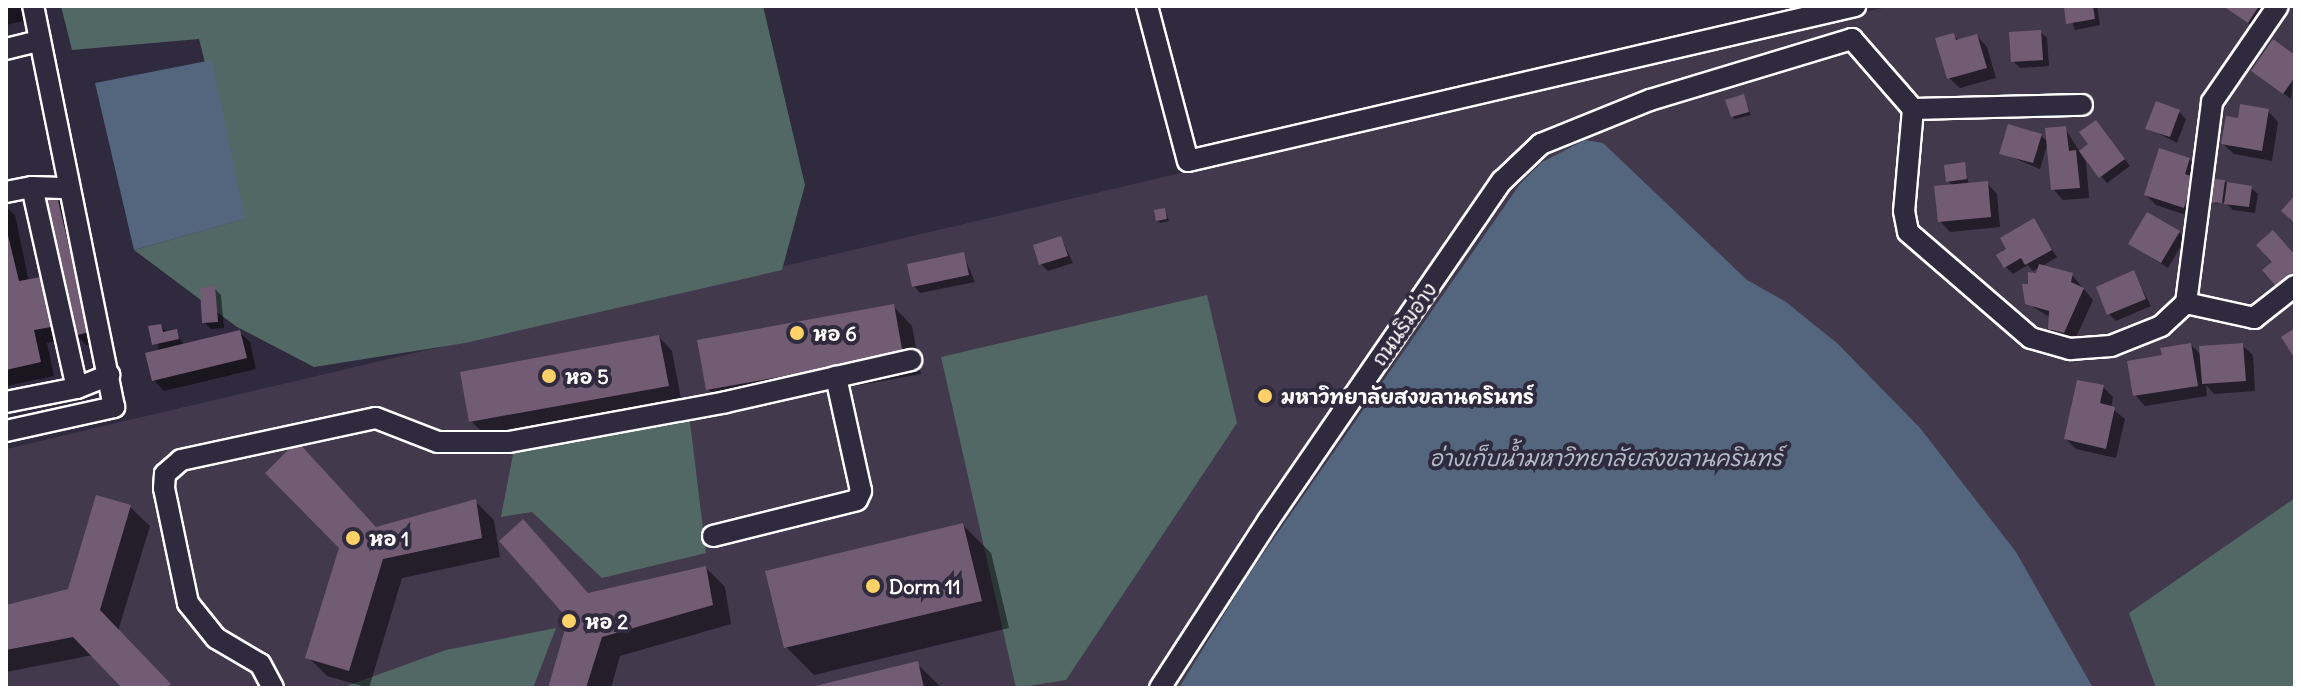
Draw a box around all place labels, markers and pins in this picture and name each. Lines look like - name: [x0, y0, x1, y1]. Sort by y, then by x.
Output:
- place label: หอ 6: [813, 321, 857, 345]
- marker: หอ 6: [788, 324, 806, 342]
- place label: หอ 5: [565, 364, 609, 388]
- marker: หอ 5: [540, 367, 558, 385]
- place label: มหาวิทยาลัยสงขลานครินทร์: [1281, 384, 1534, 408]
- marker: มหาวิทยาลัยสงขลานครินทร์: [1256, 387, 1274, 405]
- place label: หอ 1: [369, 526, 409, 550]
- marker: หอ 1: [344, 529, 362, 547]
- place label: Dorm 11: [889, 574, 961, 598]
- marker: Dorm 11: [864, 577, 882, 595]
- place label: หอ 2: [585, 609, 628, 633]
- marker: หอ 2: [560, 612, 578, 630]

